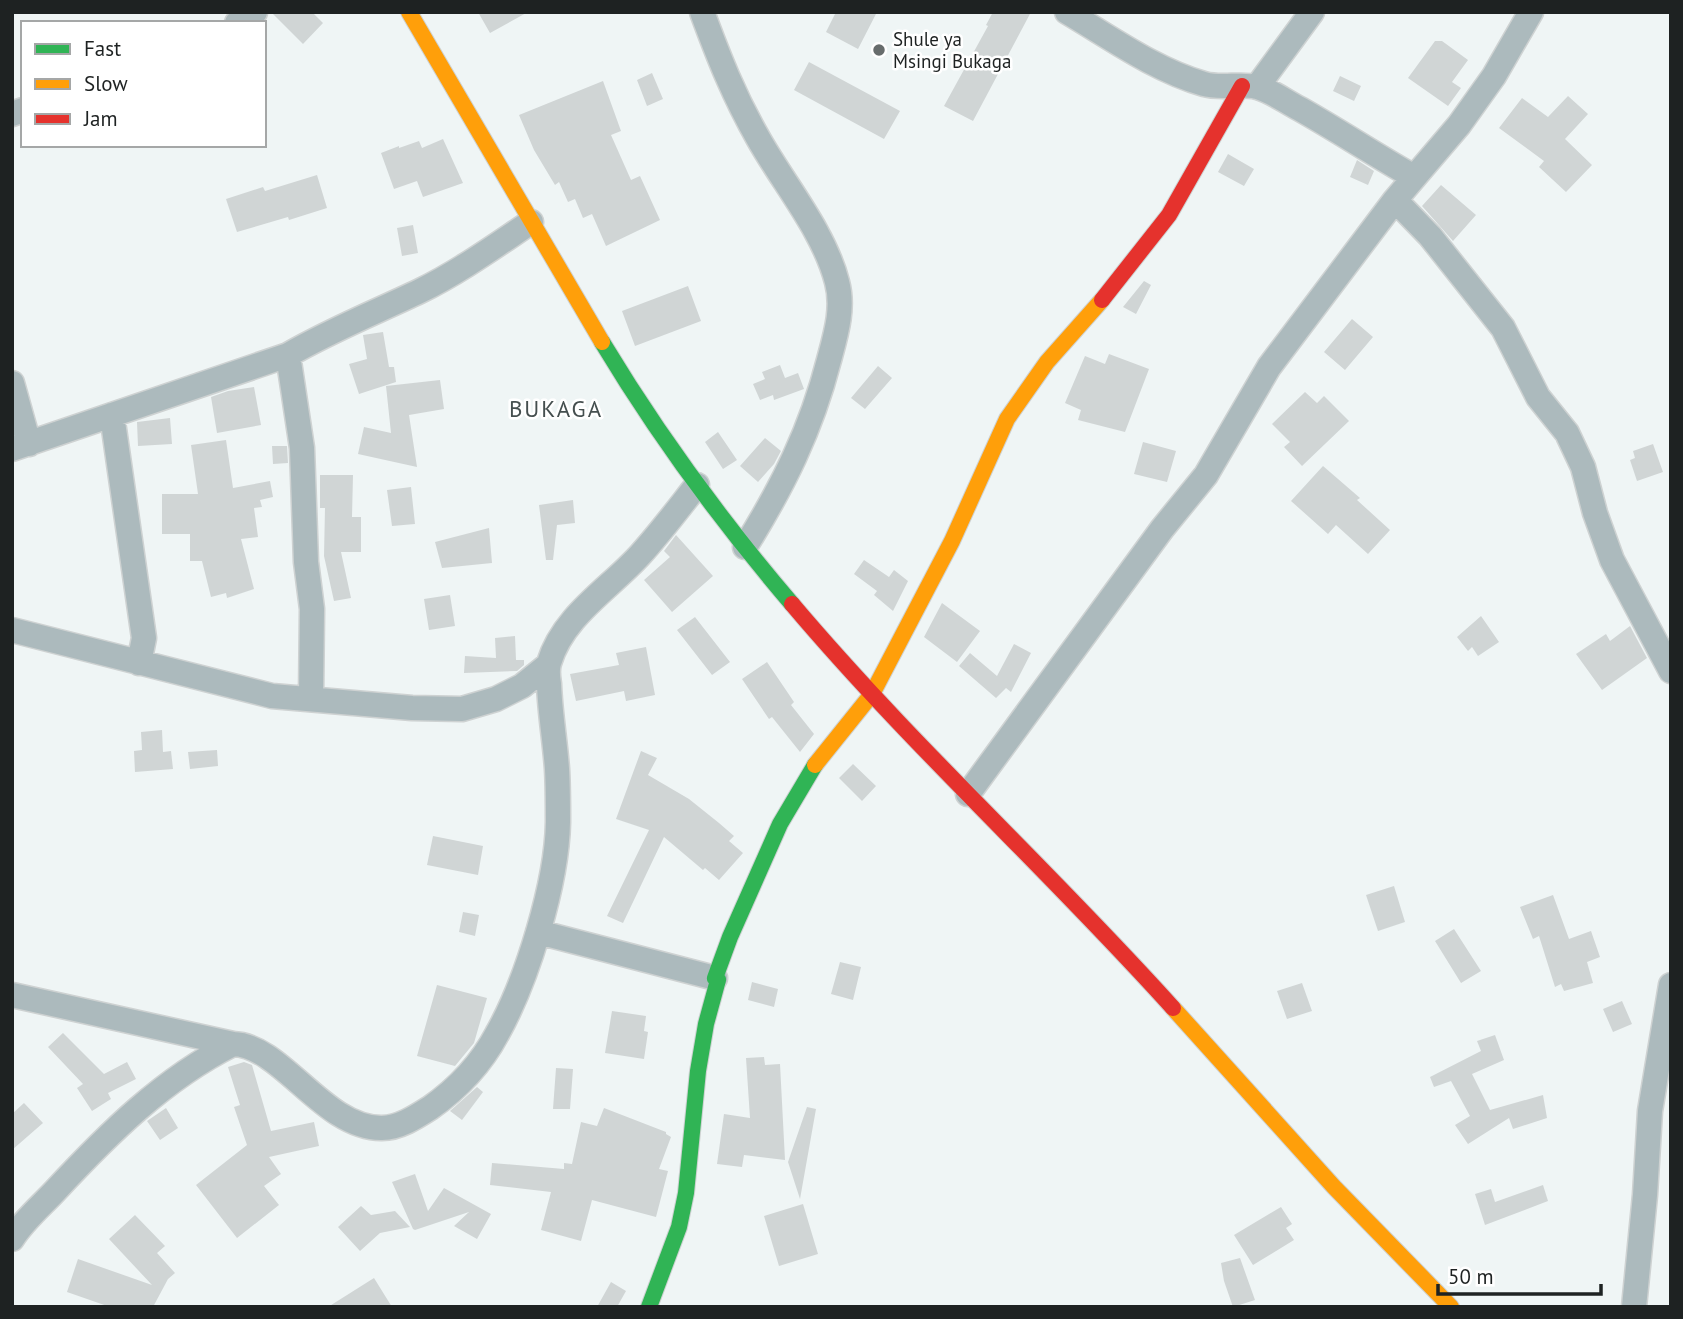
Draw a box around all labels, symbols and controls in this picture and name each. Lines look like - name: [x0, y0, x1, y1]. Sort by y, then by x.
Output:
- legend: [21, 21, 266, 147]
- place label: Shule ya Msingi Bukaga: [893, 27, 1011, 73]
- text: Fast: [84, 35, 121, 62]
- marker: Shule ya Msingi Bukaga: [871, 42, 887, 58]
- text: Slow: [84, 70, 128, 97]
- text: Jam: [83, 105, 118, 132]
- district label: BUKAGA: [509, 394, 603, 423]
- scale bar: [1438, 1252, 1601, 1296]
- text: 50 m: [1448, 1263, 1494, 1290]

